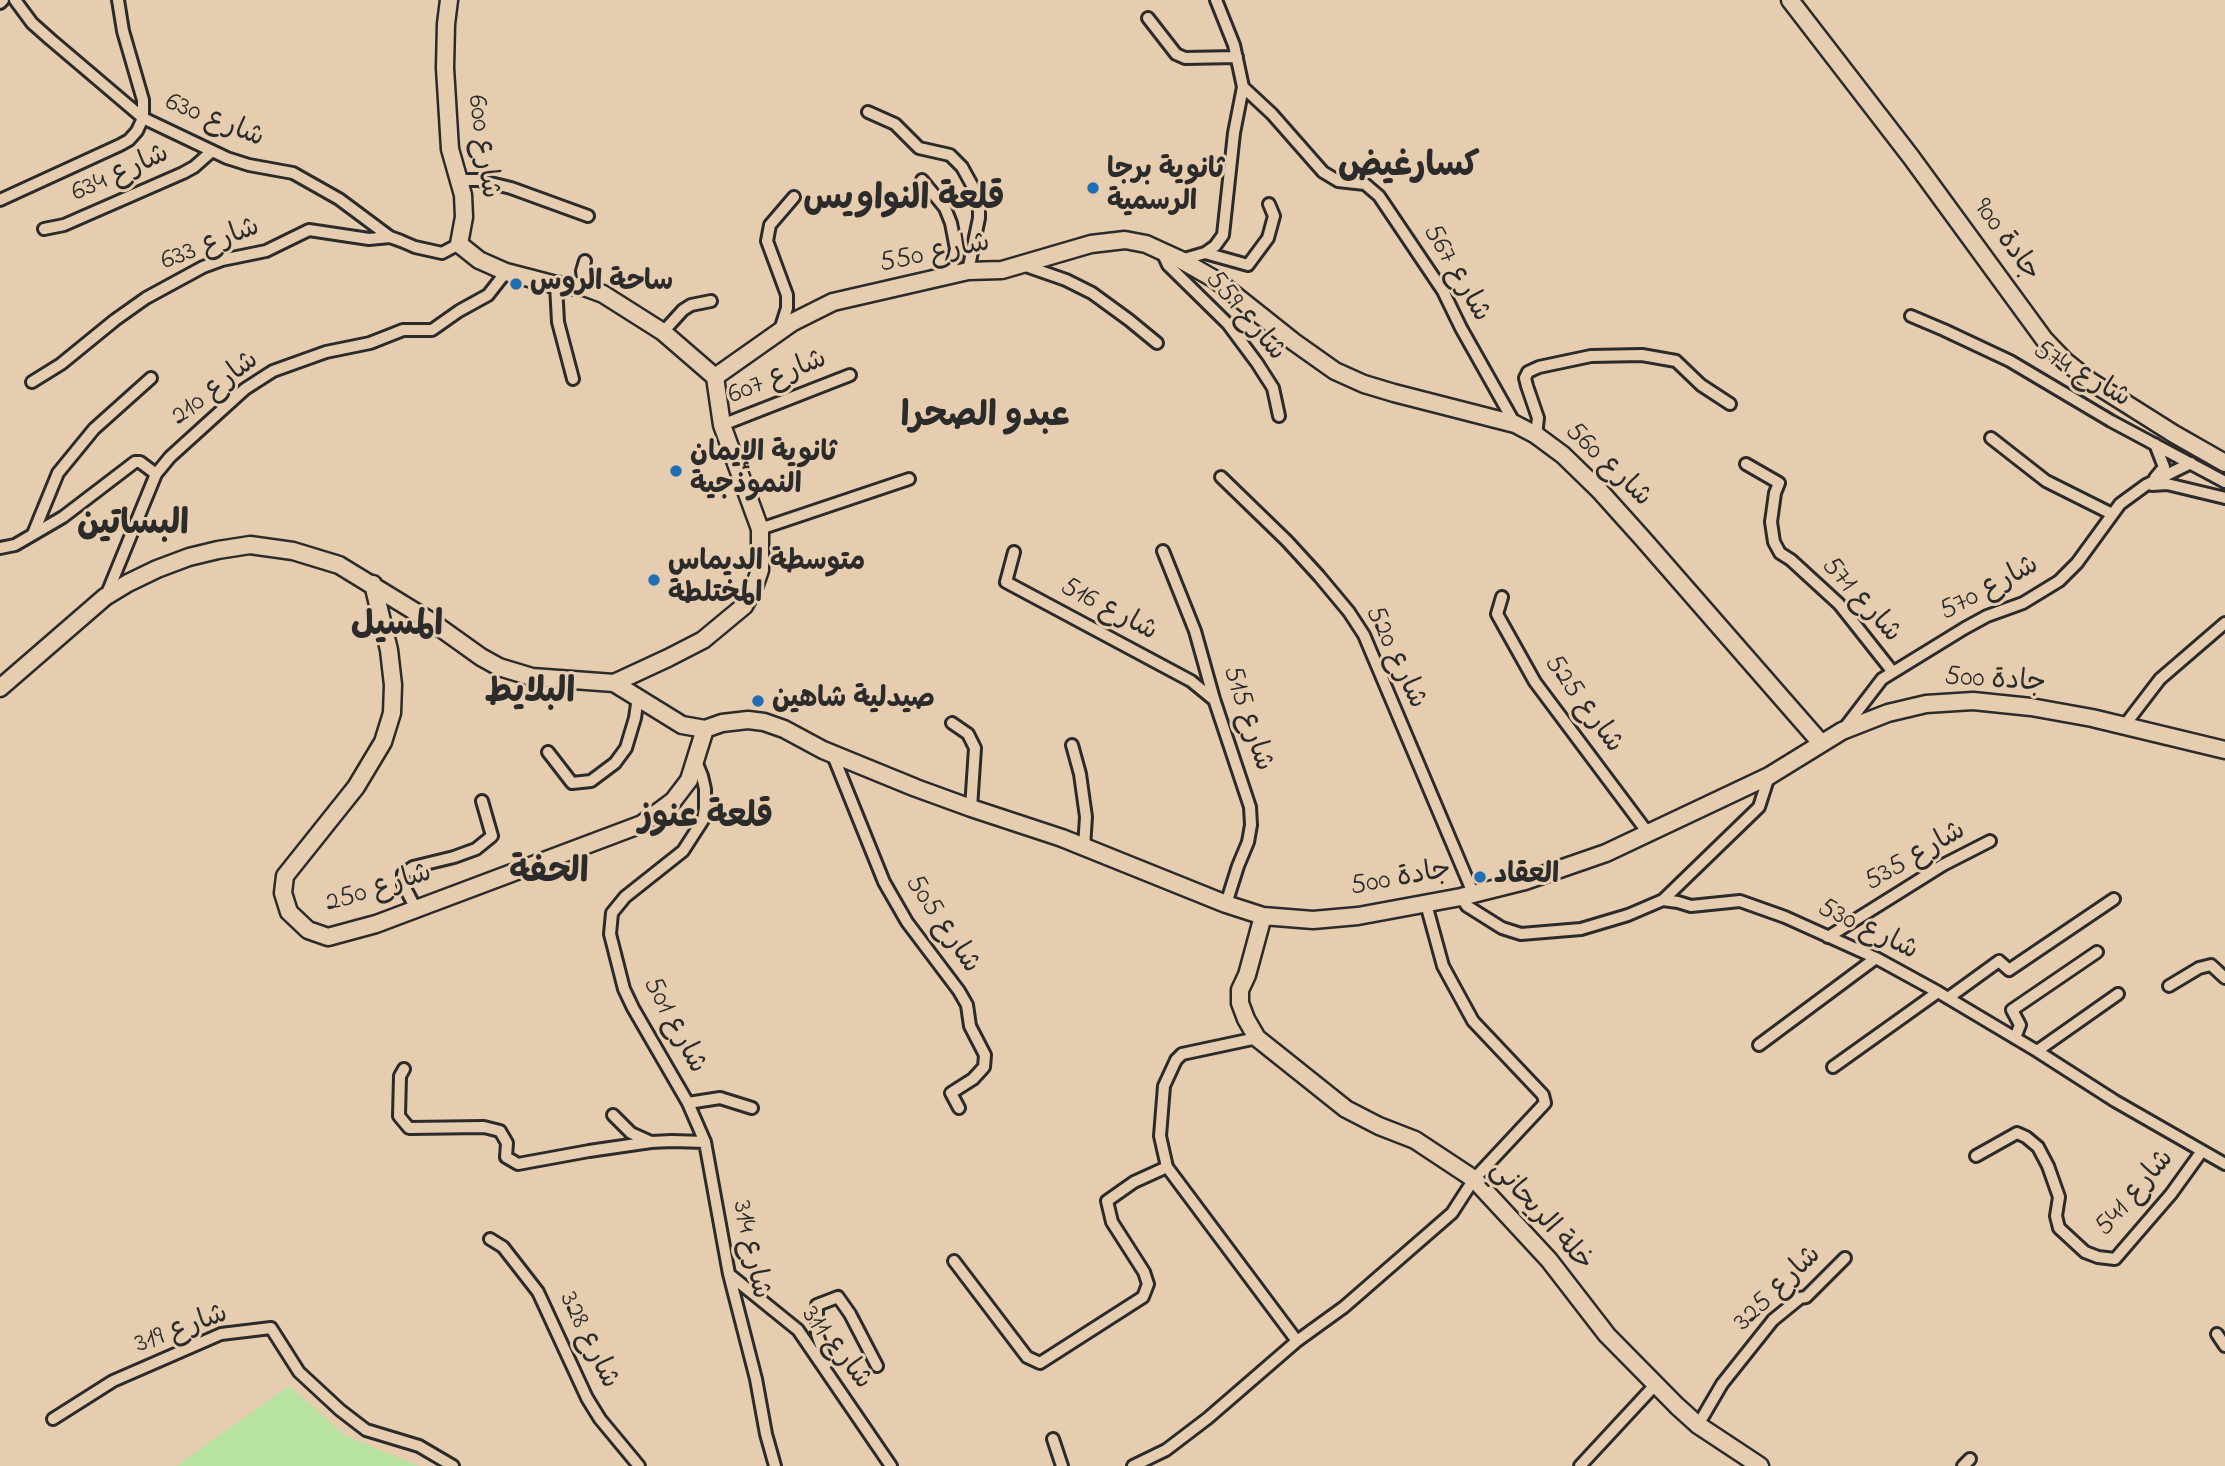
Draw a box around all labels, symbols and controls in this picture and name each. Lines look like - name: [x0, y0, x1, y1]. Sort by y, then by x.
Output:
- street label: شارع 630: [160, 87, 268, 157]
- street label: شارع 600: [457, 93, 505, 201]
- street label: شارع 634: [67, 139, 175, 211]
- district label: كسارغيض: [1338, 148, 1480, 190]
- place label: ثانوية برجا الرسمية: [1107, 155, 1224, 221]
- marker: ثانوية برجا الرسمية: [1085, 180, 1101, 196]
- district label: قلعة النواويس: [803, 181, 1005, 223]
- street label: جادة 900: [1964, 193, 2046, 289]
- street label: شارع 633: [157, 212, 265, 280]
- street label: شارع 567: [1414, 219, 1496, 329]
- street label: شارع 550: [877, 228, 993, 282]
- street label: شارع 559: [1196, 265, 1292, 369]
- place label: ساحة الروس: [530, 267, 673, 301]
- marker: ساحة الروس: [508, 276, 524, 292]
- street label: شارع 574: [2026, 335, 2136, 417]
- street label: شارع 607: [724, 344, 832, 414]
- street label: شارع 210: [165, 345, 267, 435]
- district label: عبدو الصحرا: [901, 398, 1069, 440]
- street label: شارع 560: [1556, 416, 1658, 516]
- place label: ثانوية الإيمان النموذجية: [690, 438, 836, 504]
- marker: ثانوية الإيمان النموذجية: [668, 463, 684, 479]
- district label: البساتين: [77, 506, 189, 548]
- place label: متوسطة الديماس المختلطة: [668, 547, 865, 613]
- street label: شارع 570: [1935, 550, 2045, 630]
- street label: شارع 571: [1813, 551, 1907, 651]
- marker: متوسطة الديماس المختلطة: [646, 572, 662, 588]
- street label: شارع 516: [1054, 572, 1162, 650]
- street label: شارع 520: [1356, 601, 1432, 715]
- district label: المسيل: [351, 607, 443, 649]
- street label: شارع 525: [1535, 649, 1629, 761]
- street label: شارع 515: [1213, 662, 1279, 776]
- street label: جادة 500: [1943, 662, 2047, 702]
- district label: البلايط: [485, 674, 575, 716]
- place label: صيدلية شاهين: [772, 684, 935, 718]
- marker: صيدلية شاهين: [750, 693, 766, 709]
- district label: قلعة عنوز: [639, 799, 773, 841]
- street label: شارع 535: [1859, 816, 1973, 900]
- district label: الحفة: [509, 854, 589, 896]
- street label: جادة 500: [1348, 855, 1454, 905]
- street label: شارع 250: [322, 858, 436, 922]
- place label: العقاد: [1494, 860, 1559, 894]
- street label: شارع 505: [896, 869, 986, 981]
- marker: العقاد: [1472, 869, 1488, 885]
- street label: شارع 530: [1811, 892, 1923, 970]
- street label: شارع 501: [634, 972, 712, 1080]
- street label: شارع 541: [2089, 1144, 2183, 1244]
- street label: خلة الريحاني: [1481, 1154, 1599, 1280]
- street label: شارع 314: [722, 1198, 776, 1302]
- street label: شارع 325: [1728, 1240, 1830, 1340]
- street label: شارع 328: [549, 1287, 625, 1395]
- street label: شارع 319: [131, 1299, 233, 1363]
- street label: شارع 311: [792, 1300, 878, 1398]

